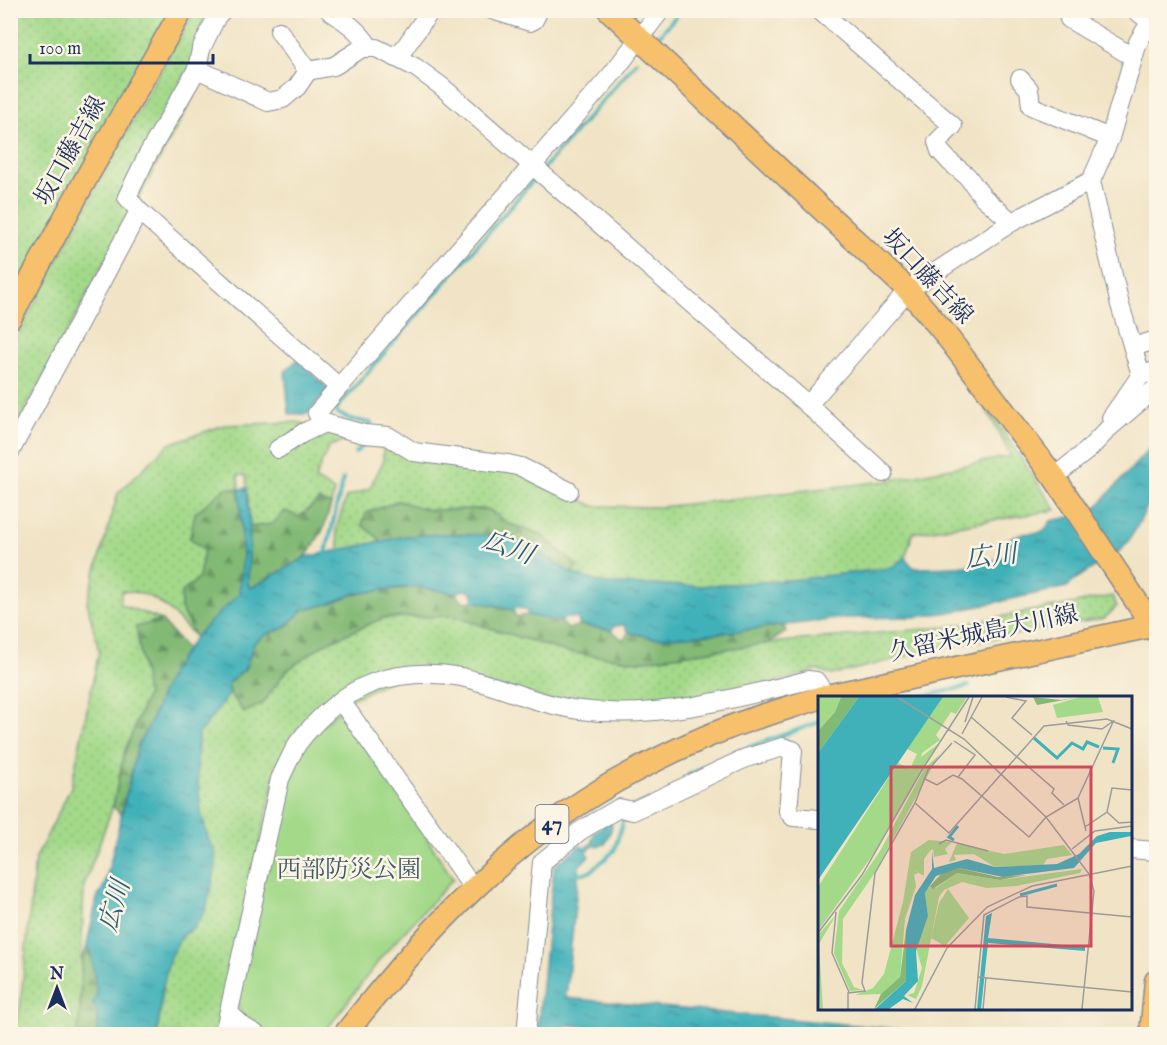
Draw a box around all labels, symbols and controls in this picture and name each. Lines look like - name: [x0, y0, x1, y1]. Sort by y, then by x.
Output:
- scale bar: [30, 27, 213, 65]
- text: 100 m: [39, 38, 81, 61]
- street label: 坂口藤吉線: [28, 91, 114, 211]
- street label: 坂口藤吉線: [875, 223, 979, 331]
- water label: 広川: [478, 524, 541, 573]
- water label: 広川: [963, 537, 1022, 577]
- street label: 久留米城島大川線: [887, 599, 1081, 669]
- inset map: [818, 696, 1131, 1009]
- road number: 47: [536, 805, 568, 843]
- park label: 西部防災公園: [277, 855, 421, 886]
- water label: 広川: [92, 874, 139, 936]
- north arrow: [27, 958, 87, 1018]
- text: N: [49, 965, 64, 985]

